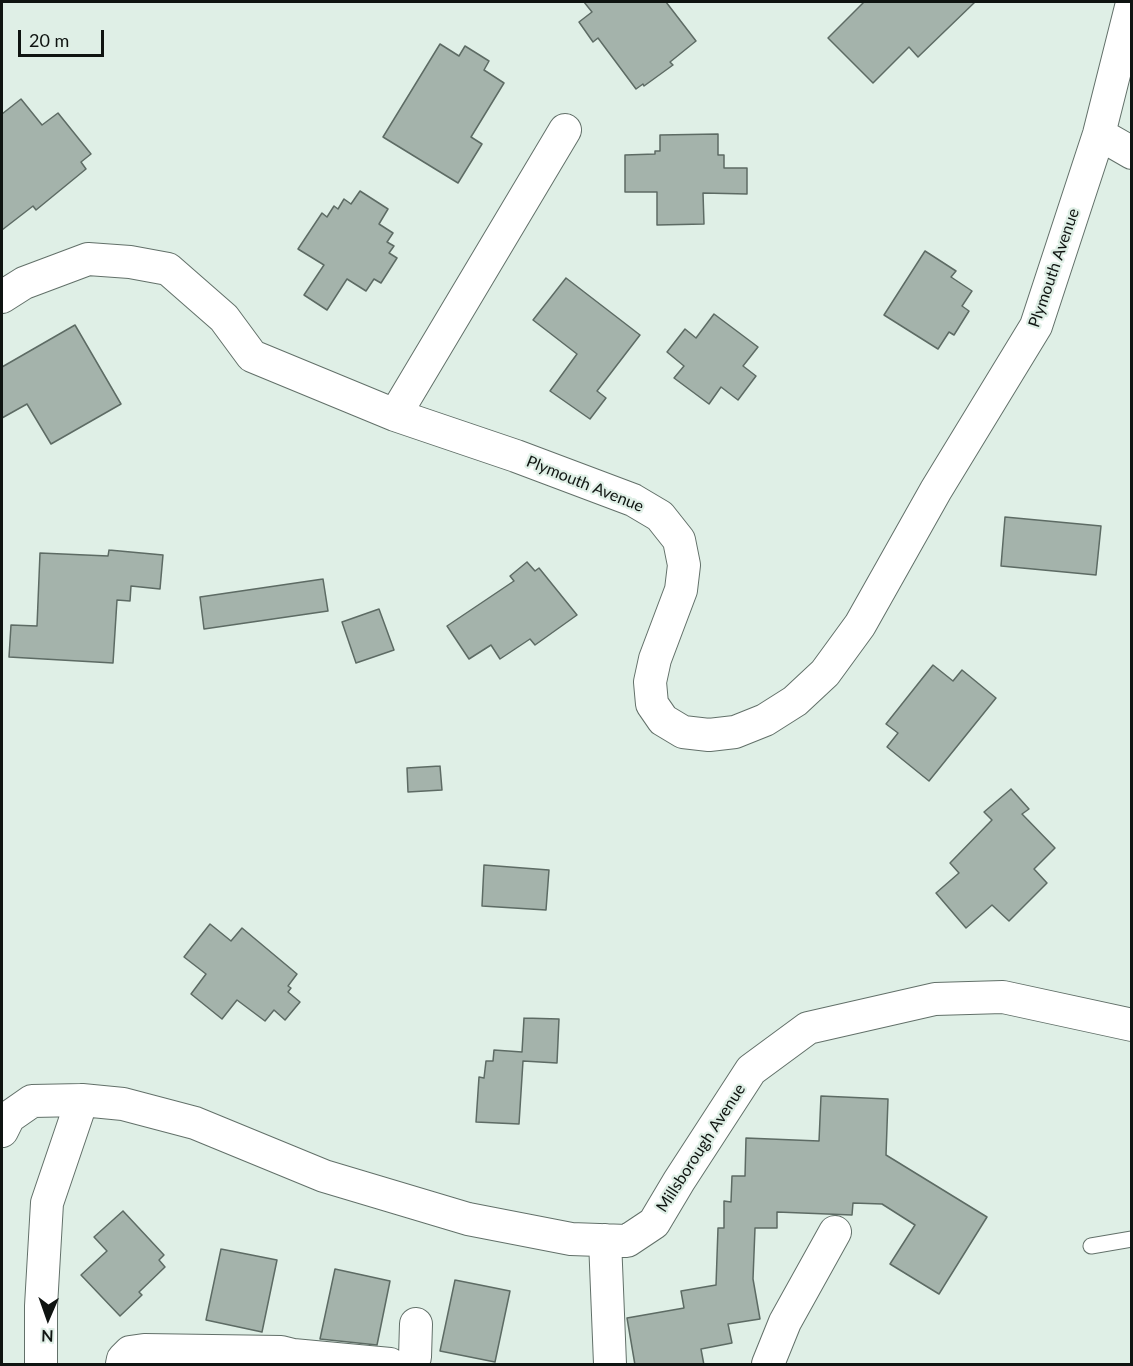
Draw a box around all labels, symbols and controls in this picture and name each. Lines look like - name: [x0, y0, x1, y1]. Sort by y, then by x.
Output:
- scale bar: [21, 18, 106, 56]
- text: 20 m: [29, 29, 69, 51]
- street label: Plymouth Avenue: [1025, 206, 1083, 330]
- street label: Plymouth Avenue: [524, 452, 646, 516]
- street label: Millsborough Avenue: [652, 1080, 750, 1216]
- north arrow: [18, 1288, 78, 1348]
- text: N: [41, 1327, 54, 1346]

